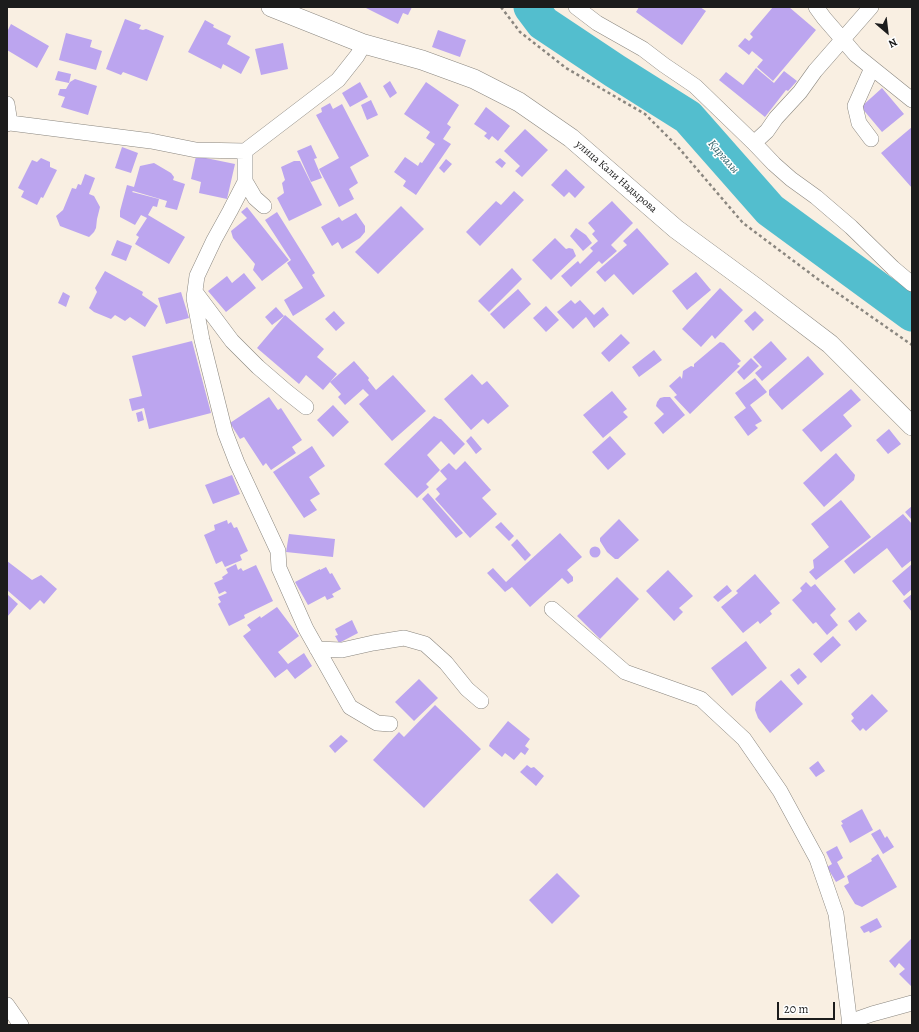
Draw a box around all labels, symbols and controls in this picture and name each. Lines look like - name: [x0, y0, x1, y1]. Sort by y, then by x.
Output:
- north arrow: [867, 12, 907, 52]
- text: N: [886, 35, 900, 52]
- water label: Қарғалы: [704, 137, 742, 177]
- street label: улица Кали Надырова: [572, 138, 660, 216]
- scale bar: [779, 994, 837, 1020]
- text: 20 m: [784, 1001, 808, 1017]

